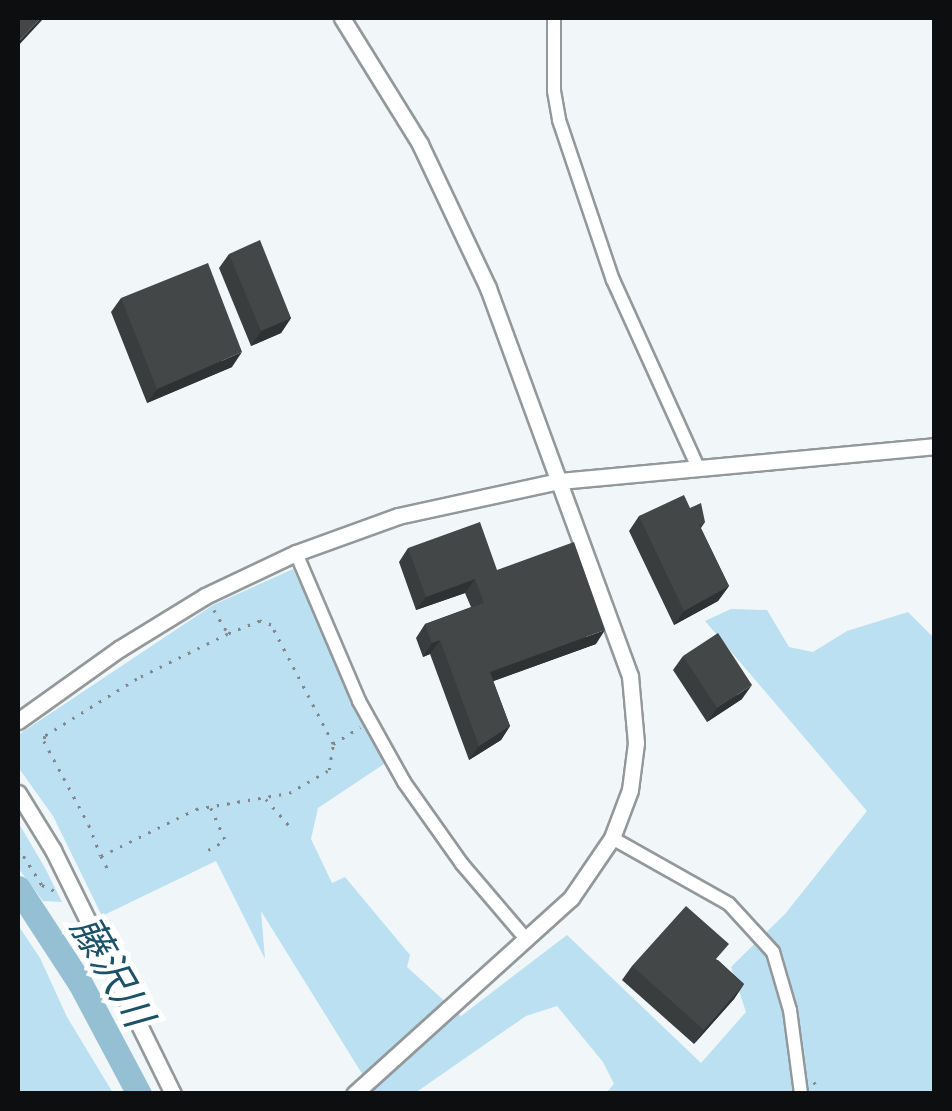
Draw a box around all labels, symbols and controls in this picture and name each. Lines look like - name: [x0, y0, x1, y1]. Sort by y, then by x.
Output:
- water label: 藤沢川: [61, 907, 163, 1035]

